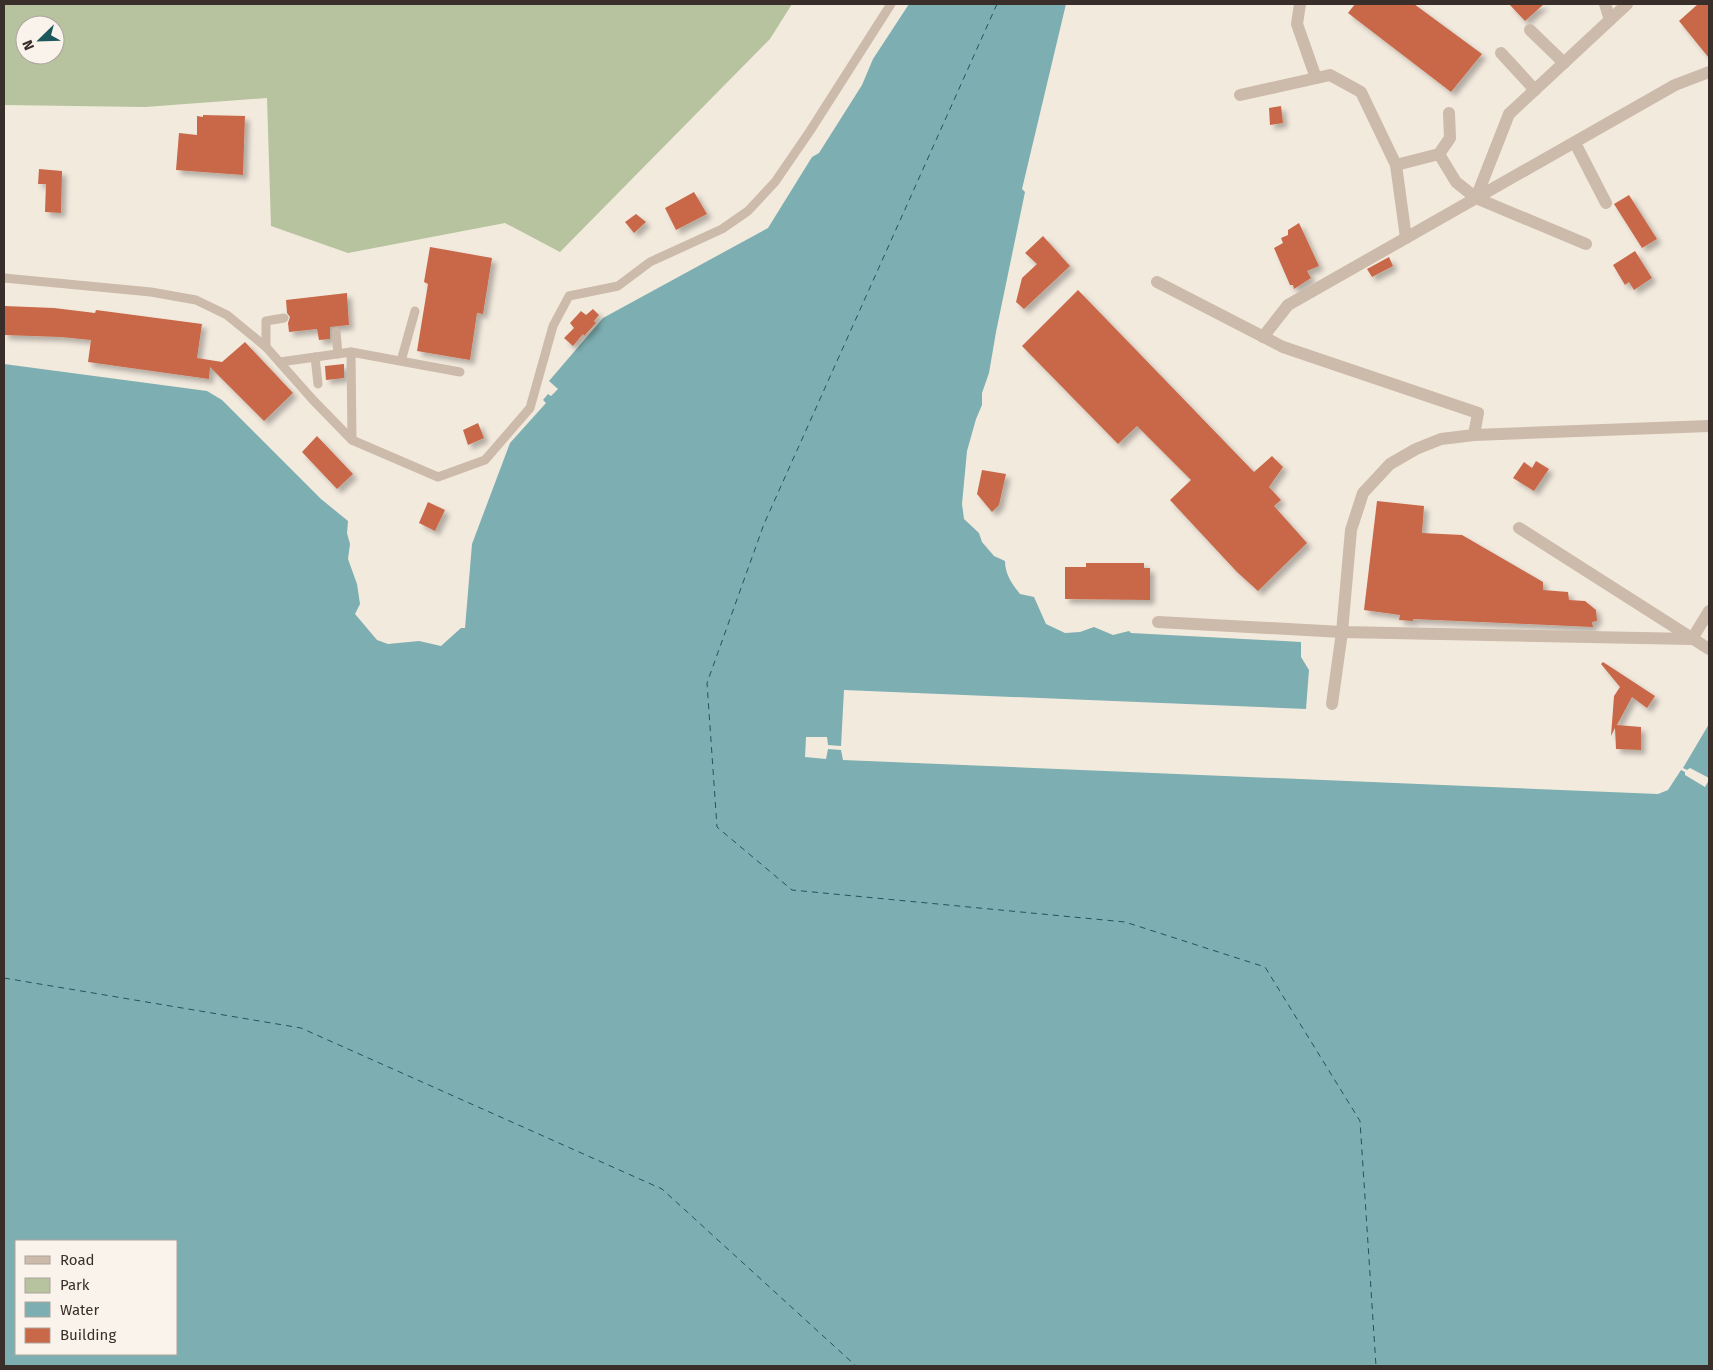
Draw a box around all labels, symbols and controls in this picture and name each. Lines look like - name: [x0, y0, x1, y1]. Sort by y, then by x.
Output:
- north arrow: [15, 15, 65, 65]
- text: N: [19, 37, 38, 52]
- legend: [15, 1240, 178, 1355]
- text: Road: [60, 1251, 95, 1269]
- text: Park: [60, 1276, 90, 1294]
- text: Water: [60, 1301, 99, 1319]
- text: Building: [60, 1326, 116, 1344]

